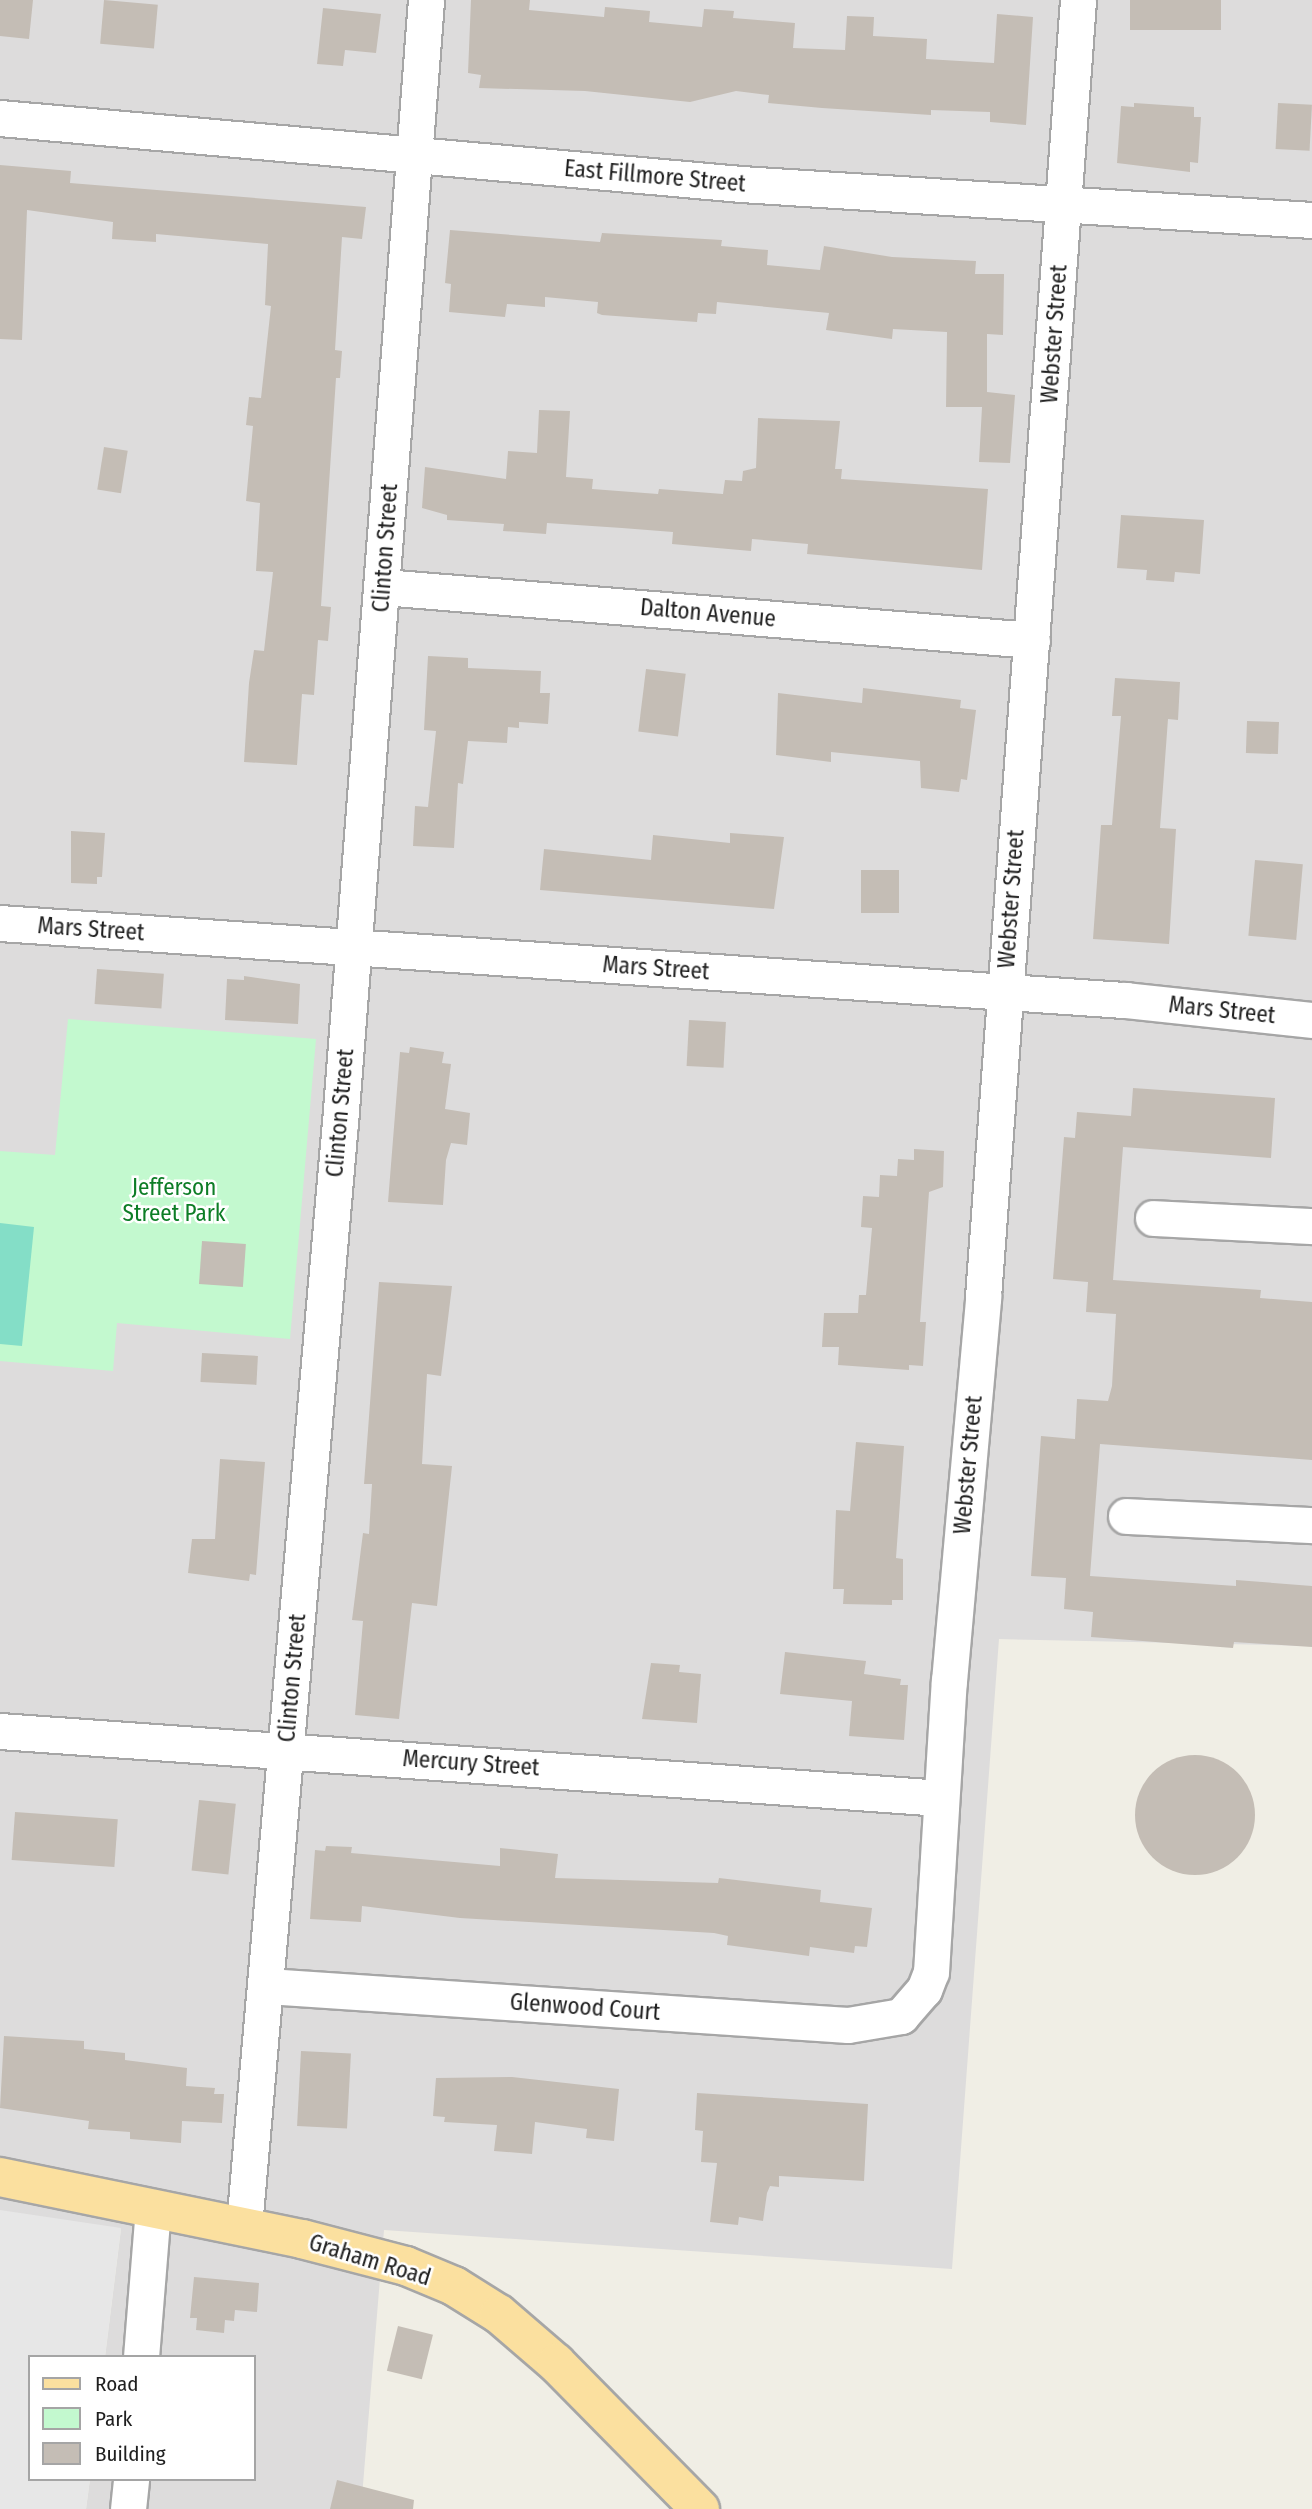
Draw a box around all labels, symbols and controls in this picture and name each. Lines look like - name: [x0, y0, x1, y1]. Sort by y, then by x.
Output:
- street label: East Fillmore Street: [563, 154, 747, 198]
- street label: Webster Street: [1035, 264, 1073, 404]
- street label: Clinton Street: [367, 483, 403, 613]
- street label: Dalton Avenue: [639, 593, 777, 633]
- street label: Webster Street: [992, 829, 1030, 969]
- street label: Mars Street: [37, 911, 145, 947]
- street label: Mars Street: [602, 950, 710, 986]
- street label: Mars Street: [1167, 991, 1277, 1029]
- street label: Clinton Street: [321, 1048, 359, 1178]
- park label: Jefferson Street Park: [123, 1173, 225, 1227]
- street label: Webster Street: [948, 1395, 988, 1535]
- street label: Clinton Street: [273, 1613, 311, 1743]
- street label: Mercury Street: [402, 1744, 540, 1782]
- street label: Glenwood Court: [509, 1988, 661, 2026]
- street label: Graham Road: [306, 2228, 434, 2292]
- legend: [28, 2355, 256, 2481]
- text: Road: [95, 2371, 139, 2397]
- text: Park: [95, 2406, 132, 2432]
- text: Building: [95, 2441, 166, 2467]

